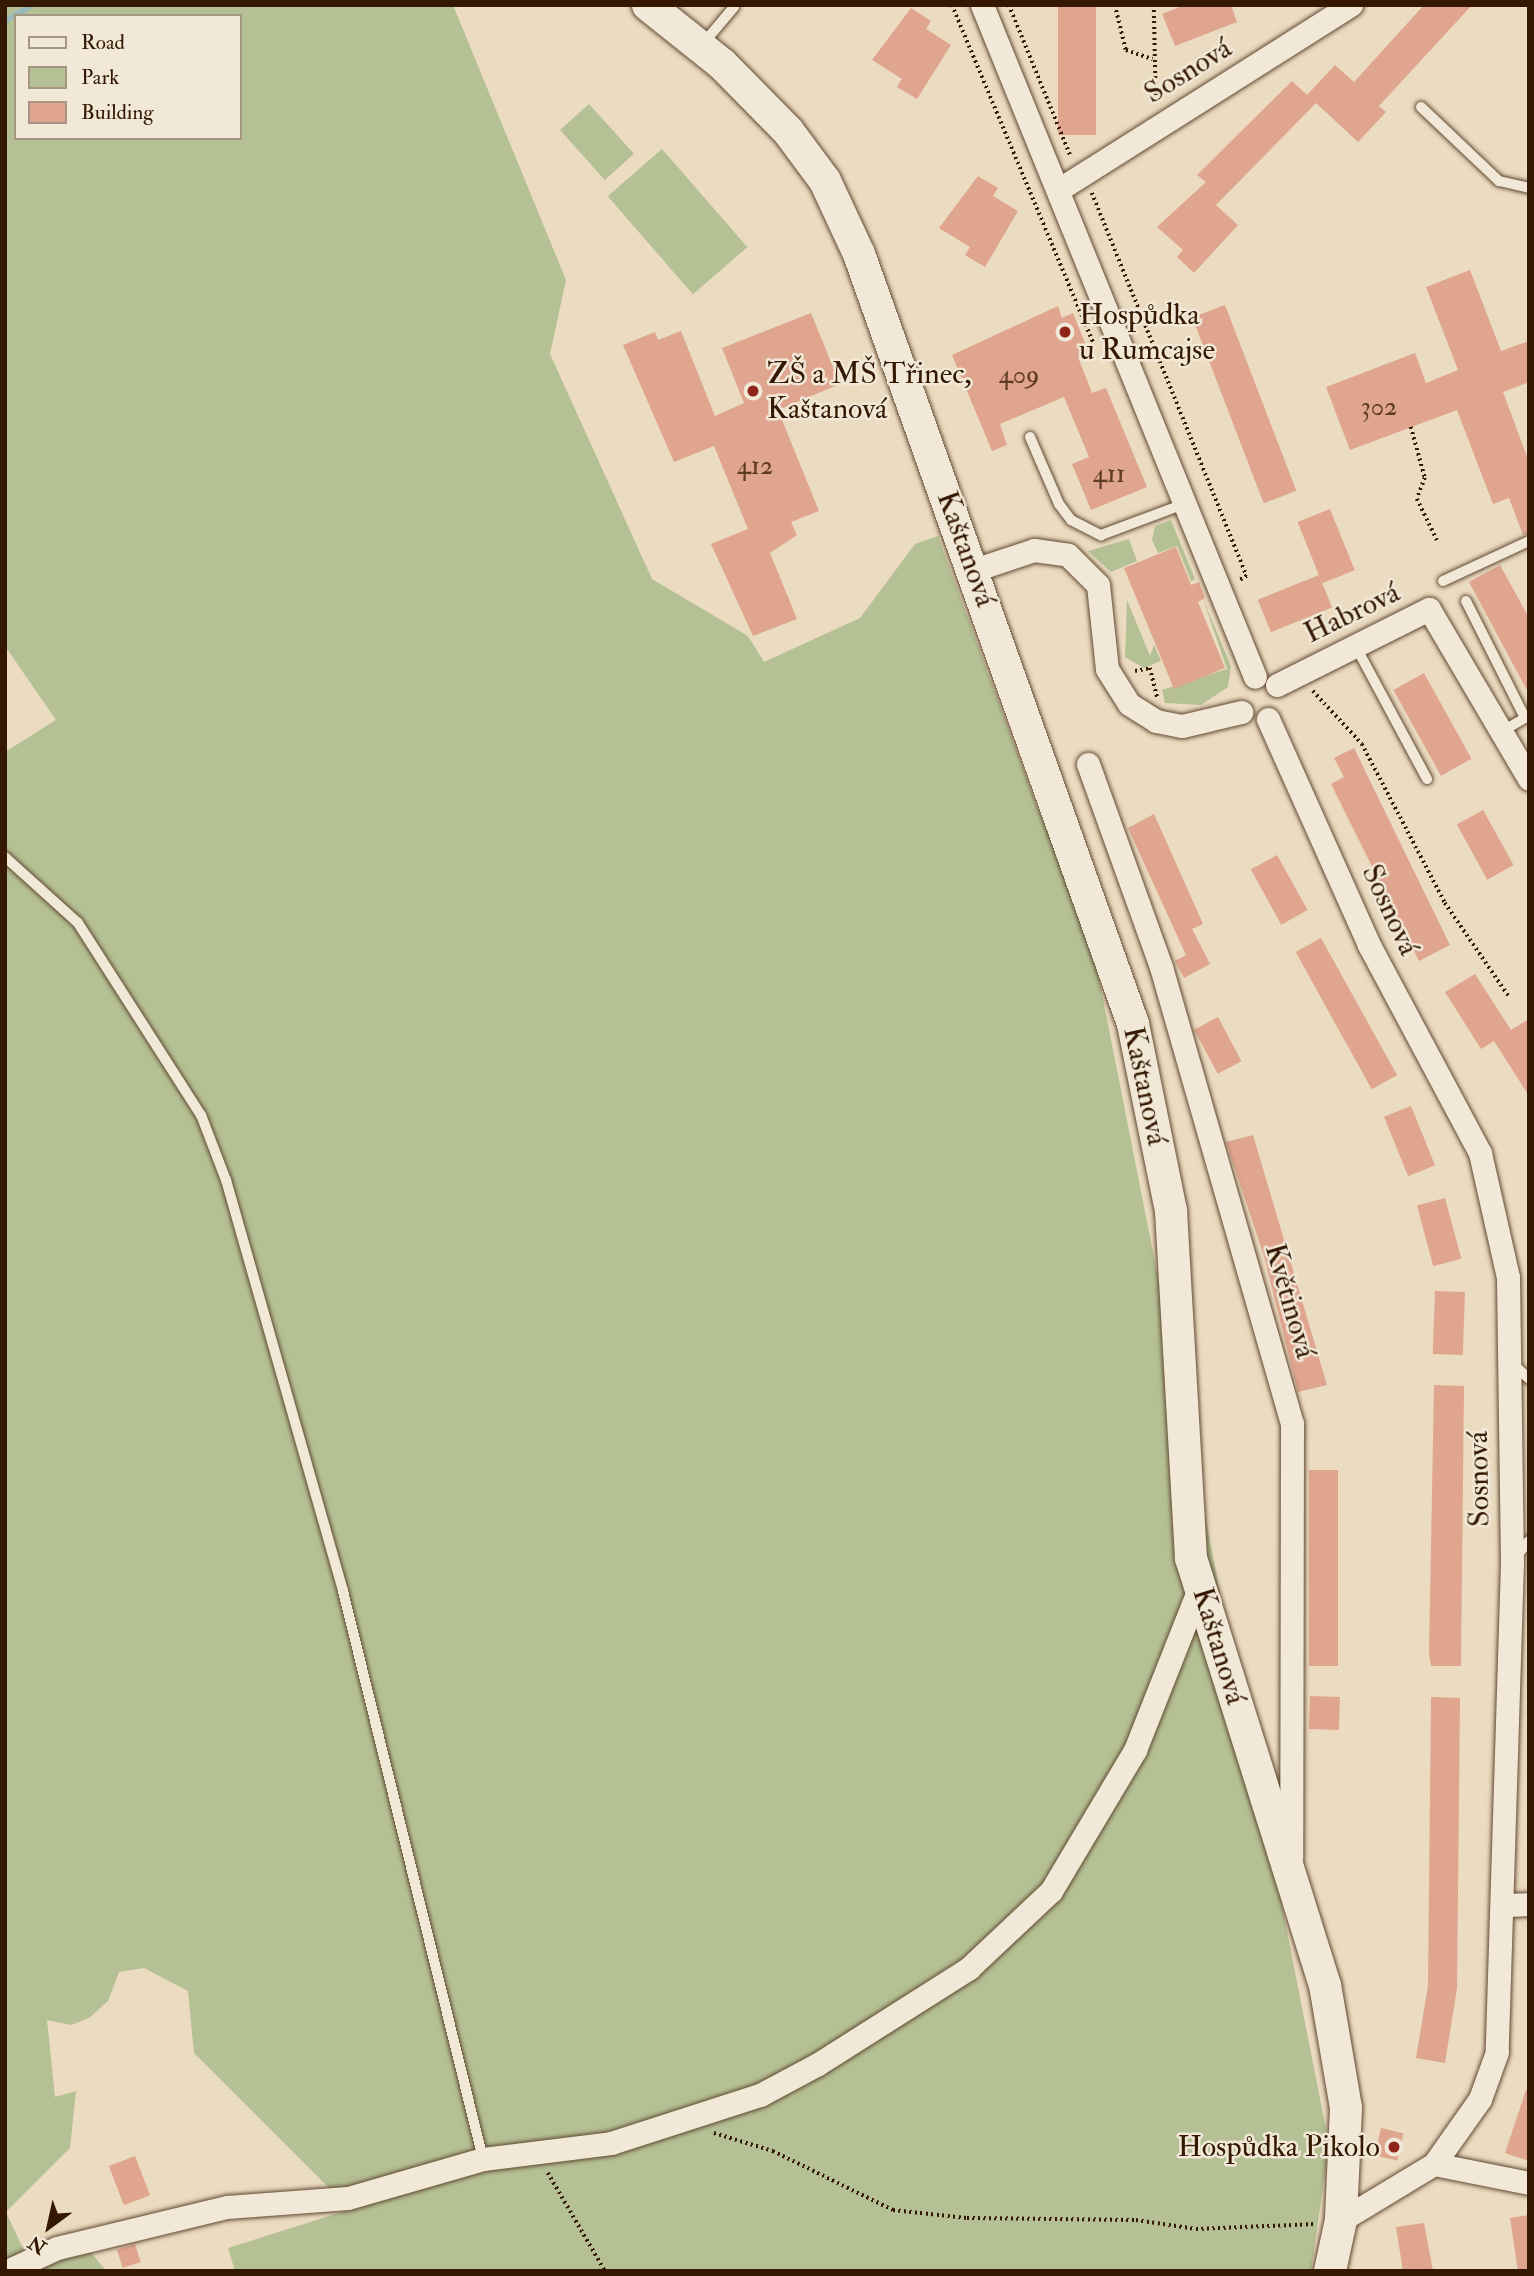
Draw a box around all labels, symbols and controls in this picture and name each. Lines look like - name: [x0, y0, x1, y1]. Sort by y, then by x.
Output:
- legend: [14, 14, 242, 140]
- text: Road: [81, 29, 125, 56]
- street label: Sosnová: [1138, 30, 1238, 112]
- text: Park: [81, 64, 119, 91]
- text: Building: [81, 99, 154, 126]
- place label: Hospůdka u Rumcajse: [1079, 297, 1215, 368]
- marker: Hospůdka u Rumcajse: [1057, 324, 1073, 340]
- place label: ZŠ a MŠ Třinec, Kaštanová: [767, 356, 972, 426]
- house number: 409: [999, 360, 1039, 392]
- marker: ZŠ a MŠ Třinec, Kaštanová: [745, 383, 761, 399]
- house number: 302: [1361, 392, 1397, 424]
- house number: 412: [737, 451, 773, 483]
- house number: 411: [1093, 459, 1125, 491]
- street label: Kaštanová: [929, 486, 1003, 612]
- street label: Habrová: [1298, 574, 1406, 652]
- street label: Sosnová: [1353, 859, 1427, 961]
- street label: Kaštanová: [1115, 1023, 1175, 1149]
- street label: Květinová: [1256, 1240, 1324, 1362]
- street label: Sosnová: [1460, 1431, 1498, 1527]
- street label: Kaštanová: [1184, 1583, 1254, 1709]
- place label: Hospůdka Pikolo: [1177, 2129, 1380, 2165]
- marker: Hospůdka Pikolo: [1386, 2139, 1402, 2155]
- north arrow: [14, 2192, 84, 2262]
- text: N: [24, 2230, 51, 2259]

